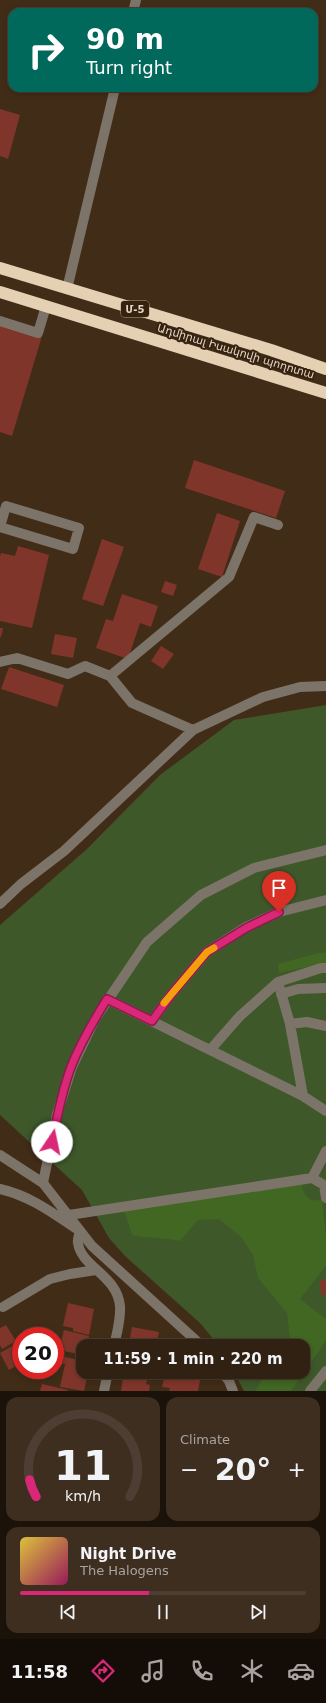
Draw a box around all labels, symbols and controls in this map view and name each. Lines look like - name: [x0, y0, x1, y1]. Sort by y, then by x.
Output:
- text: 90 m: [86, 23, 164, 56]
- icon: right: [20, 24, 72, 76]
- text: Turn right: [86, 57, 172, 78]
- road number: Մ-5: [121, 301, 149, 317]
- street label: Ադմիրալ Իսակովի պողոտա: [156, 321, 316, 382]
- pin: [262, 871, 296, 912]
- icon: arrive: [268, 877, 290, 899]
- position arrow: [31, 1121, 73, 1163]
- speed limit sign: 20: [12, 1327, 64, 1379]
- text: 11:59 · 1 min · 220 m: [103, 1350, 283, 1368]
- text: Climate: [180, 1432, 230, 1447]
- text: 11: [54, 1441, 112, 1490]
- text: 20°: [215, 1452, 271, 1487]
- text: −: [180, 1457, 198, 1482]
- text: +: [288, 1457, 306, 1482]
- text: km/h: [65, 1488, 101, 1504]
- text: Night Drive: [80, 1545, 176, 1563]
- text: The Halogens: [80, 1563, 169, 1578]
- icon: previous: [57, 1601, 79, 1623]
- icon: pause: [152, 1601, 174, 1623]
- icon: next: [247, 1601, 269, 1623]
- icon: directions: [89, 1657, 117, 1685]
- icon: music: [139, 1657, 167, 1685]
- icon: phone: [188, 1657, 216, 1685]
- icon: climate: [238, 1657, 266, 1685]
- icon: car: [287, 1657, 315, 1685]
- text: 11:58: [11, 1661, 68, 1682]

